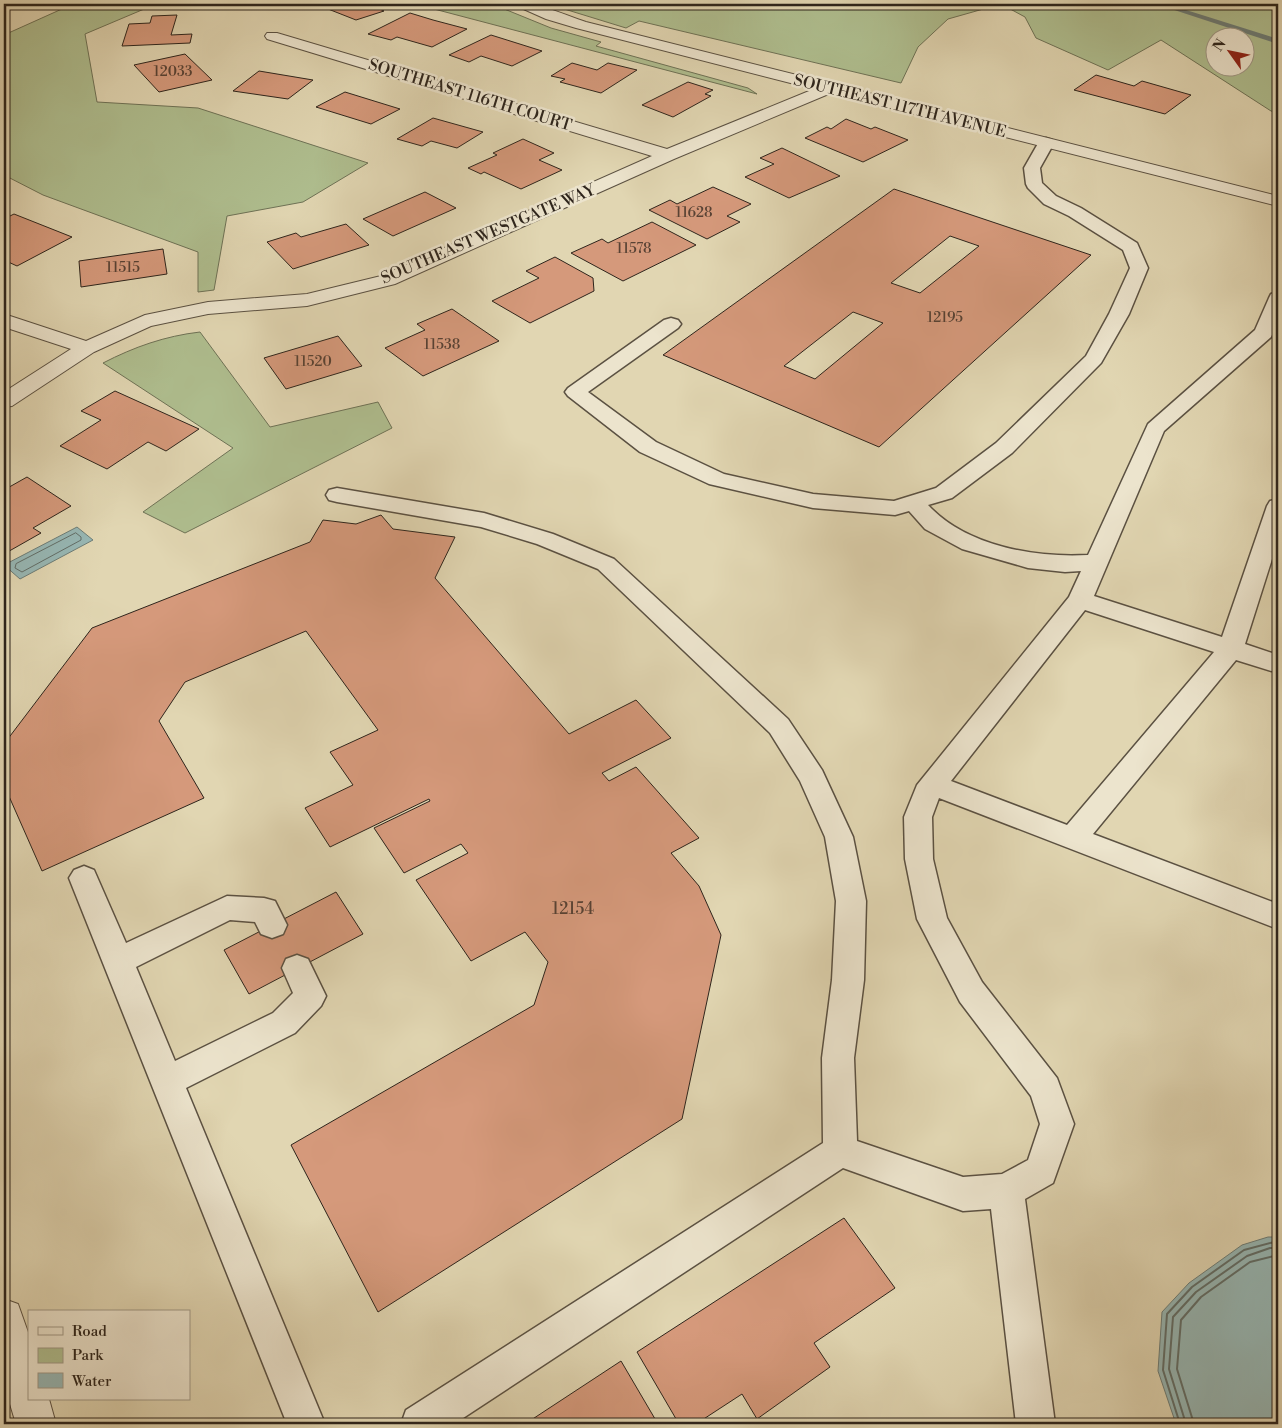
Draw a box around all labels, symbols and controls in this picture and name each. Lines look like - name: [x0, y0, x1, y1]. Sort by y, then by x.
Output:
- north arrow: [1204, 28, 1254, 78]
- text: N: [1209, 36, 1231, 55]
- street label: SOUTHEAST 116TH COURT: [366, 55, 574, 135]
- house number: 12033: [153, 63, 193, 81]
- street label: SOUTHEAST 117TH AVENUE: [792, 70, 1008, 142]
- street label: SOUTHEAST WESTGATE WAY: [378, 179, 599, 288]
- house number: 11628: [675, 204, 713, 222]
- house number: 11578: [616, 240, 652, 258]
- house number: 11515: [106, 259, 140, 277]
- house number: 12195: [927, 309, 963, 327]
- house number: 11538: [424, 336, 460, 354]
- house number: 11520: [294, 353, 332, 371]
- house number: 12154: [552, 899, 595, 919]
- legend: [28, 1310, 190, 1400]
- text: Road: [72, 1322, 107, 1341]
- text: Park: [72, 1346, 104, 1365]
- text: Water: [71, 1372, 112, 1391]

